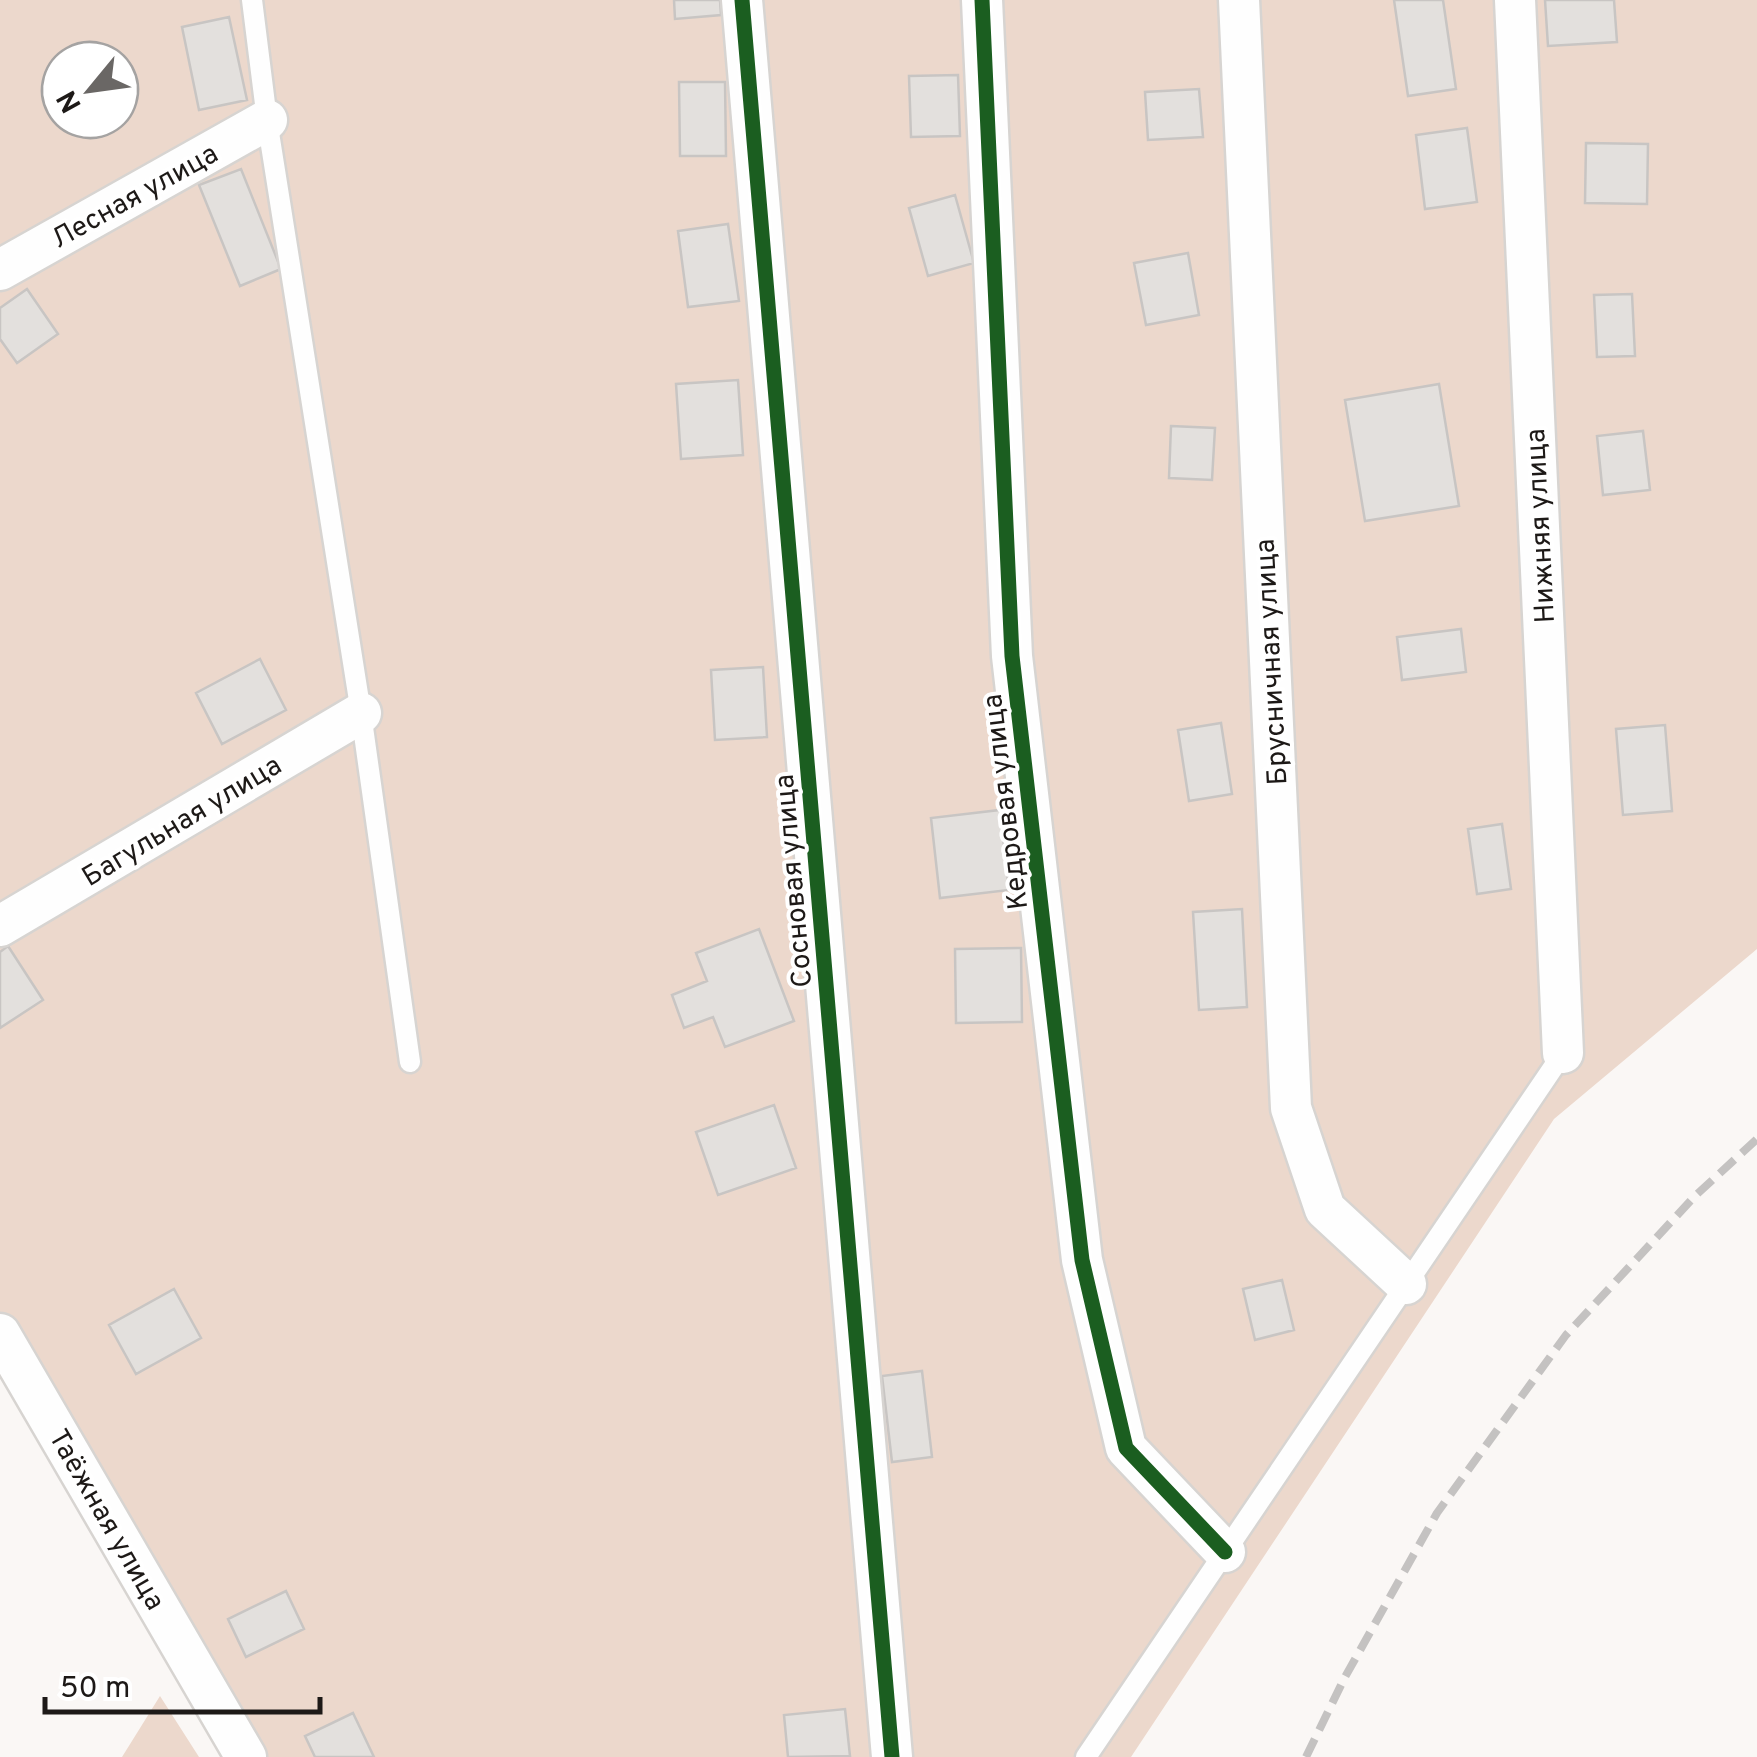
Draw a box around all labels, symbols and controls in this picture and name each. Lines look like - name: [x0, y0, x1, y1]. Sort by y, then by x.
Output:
- north arrow: [40, 40, 140, 140]
- text: N: [50, 83, 91, 118]
- street label: Лесная улица: [46, 137, 225, 258]
- street label: Нижняя улица: [1519, 428, 1565, 624]
- street label: Брусничная улица: [1249, 538, 1297, 786]
- street label: Кедровая улица: [976, 692, 1038, 912]
- street label: Багульная улица: [76, 749, 289, 896]
- street label: Сосновая улица: [768, 772, 822, 989]
- street label: Таёжная улица: [39, 1424, 172, 1617]
- scale bar: [45, 1652, 320, 1714]
- text: 50 m: [60, 1671, 130, 1708]

